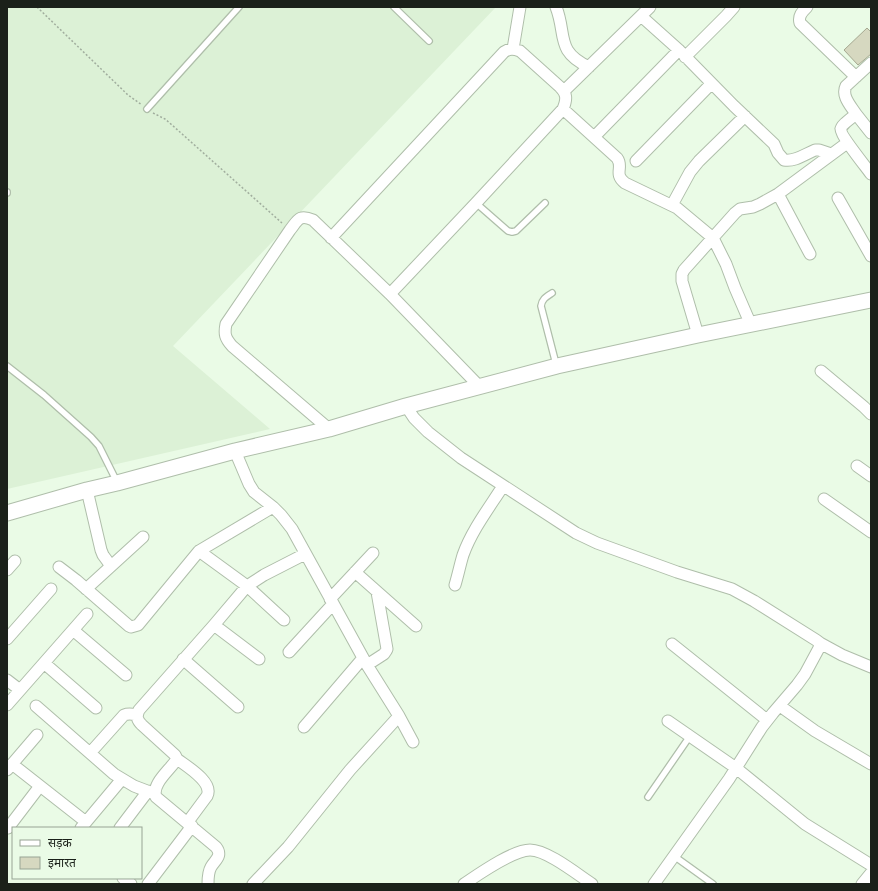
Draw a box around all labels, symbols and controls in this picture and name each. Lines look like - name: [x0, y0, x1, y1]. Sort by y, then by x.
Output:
- legend: [12, 827, 142, 879]
- text: सड़क: [48, 835, 73, 850]
- text: इमारत: [48, 855, 77, 870]

